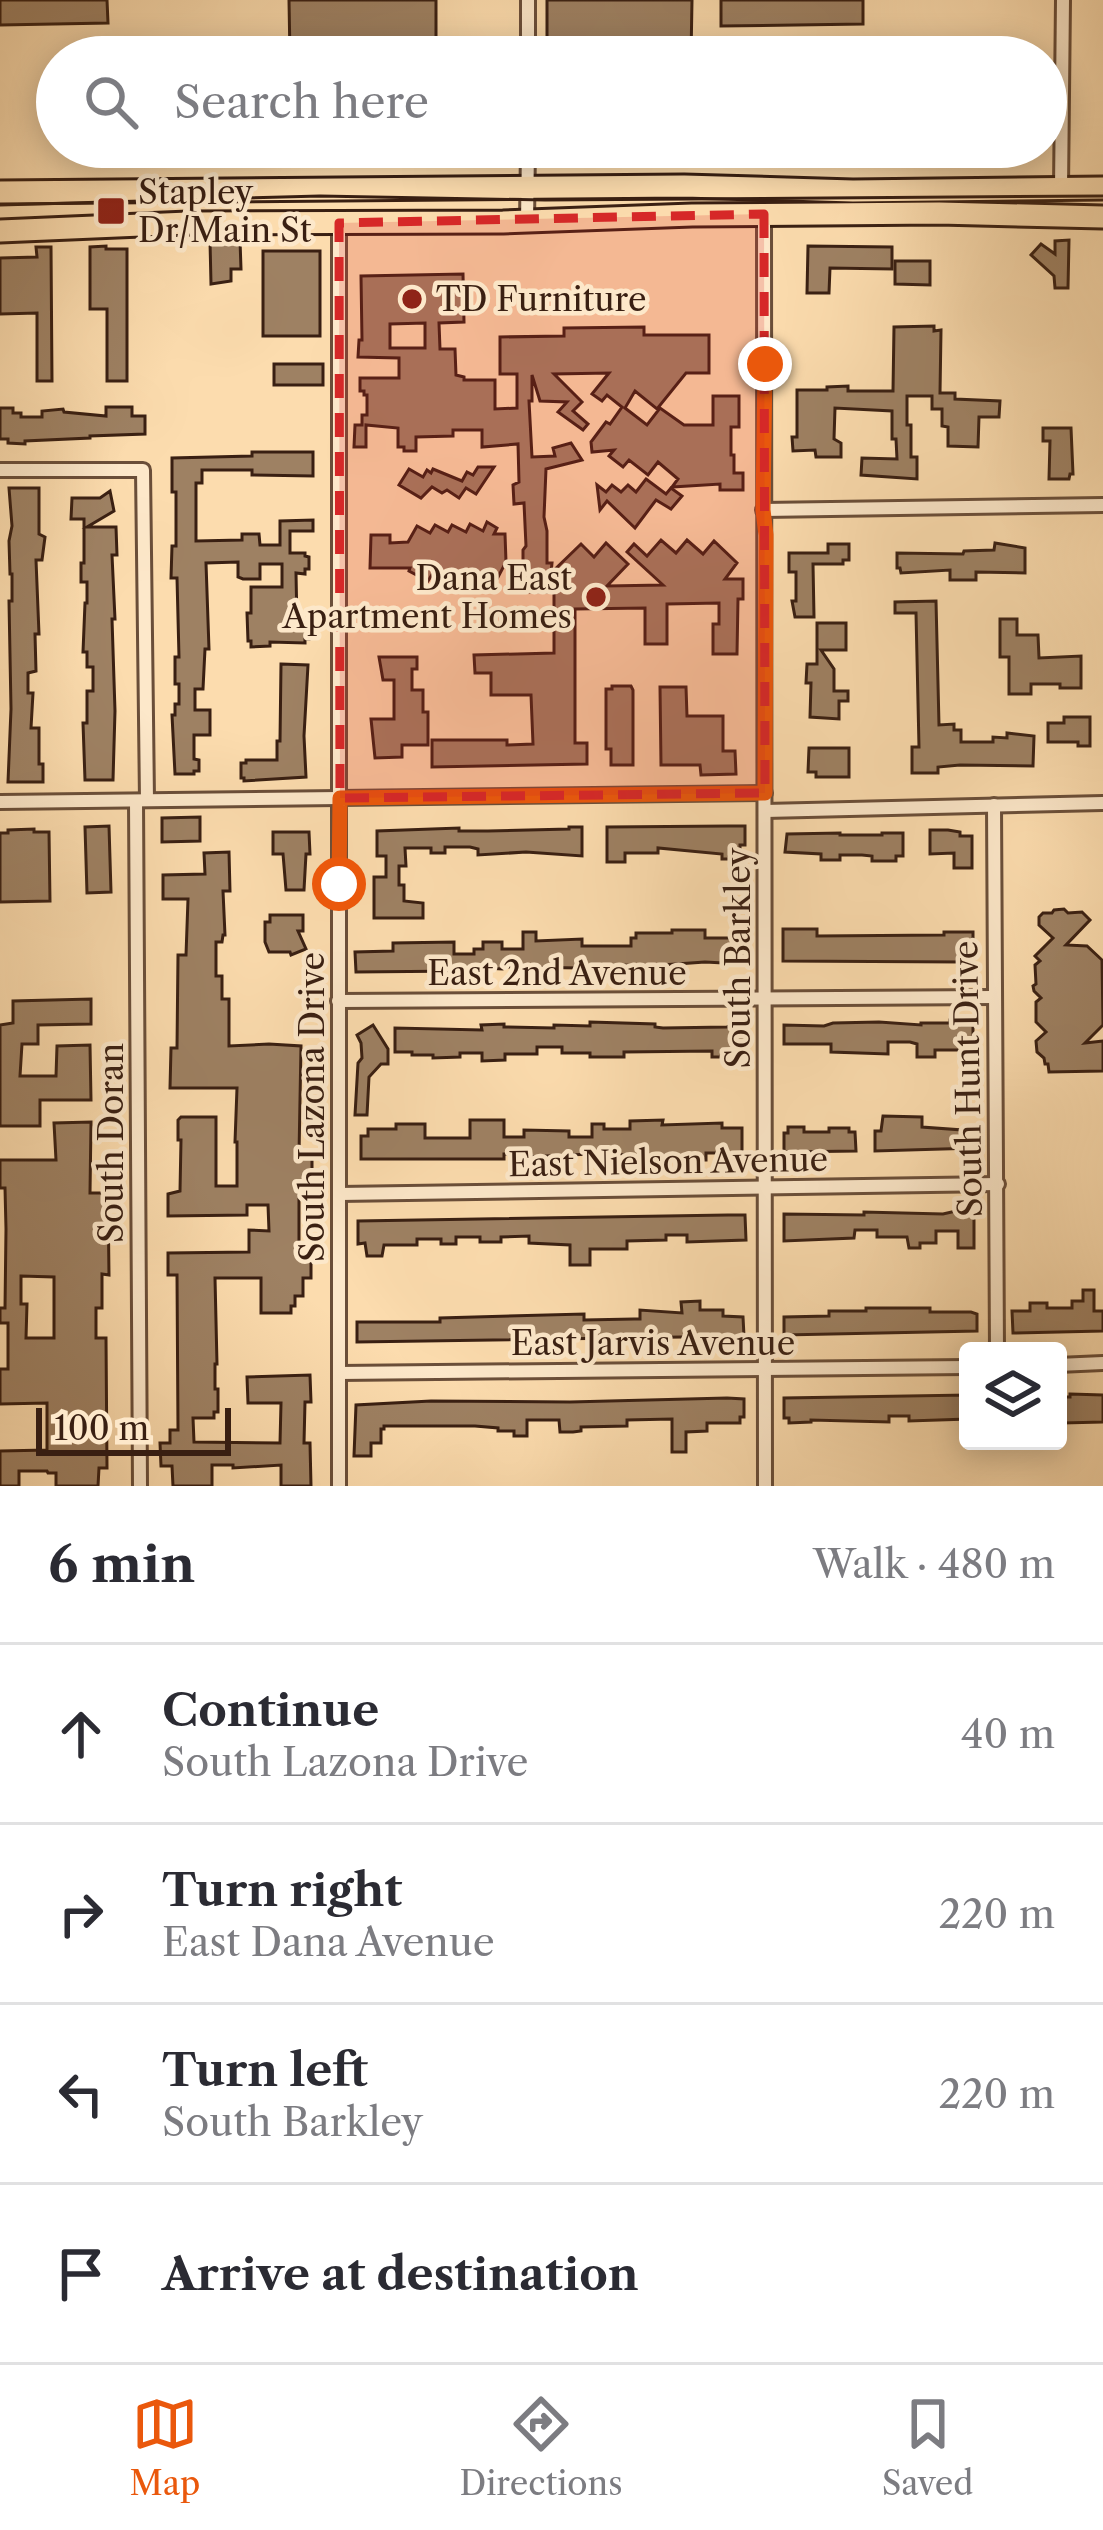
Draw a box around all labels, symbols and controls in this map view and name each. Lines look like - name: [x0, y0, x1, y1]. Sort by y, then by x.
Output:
- search box: [36, 36, 1067, 168]
- icon: search: [78, 69, 144, 135]
- text: Search here: [174, 74, 429, 130]
- place label: Stapley Dr/Main St: [138, 172, 312, 251]
- marker: Stapley Dr/Main St: [95, 195, 127, 227]
- place label: TD Furniture: [436, 279, 647, 320]
- marker: TD Furniture: [399, 286, 425, 312]
- route end: [738, 337, 792, 391]
- place label: Dana East Apartment Homes: [282, 558, 572, 637]
- marker: Dana East Apartment Homes: [583, 584, 609, 610]
- street label: South Barkley: [718, 847, 759, 1068]
- route start: [312, 857, 366, 911]
- street label: South Hunt Drive: [945, 940, 991, 1218]
- street label: South Lazona Drive: [292, 952, 333, 1262]
- street label: East 2nd Avenue: [427, 953, 687, 994]
- street label: South Doran: [91, 1043, 132, 1243]
- street label: East Nielson Avenue: [508, 1139, 828, 1185]
- street label: East Jarvis Avenue: [511, 1323, 795, 1364]
- map controls: [959, 1342, 1067, 1450]
- button: layers: [959, 1342, 1067, 1450]
- scale bar: [36, 1402, 231, 1455]
- text: 100 m: [54, 1408, 149, 1449]
- text: 6 min: [48, 1533, 195, 1595]
- text: Walk · 480 m: [813, 1540, 1055, 1588]
- text: Continue: [162, 1682, 379, 1738]
- icon: ahead: [48, 1701, 114, 1767]
- text: 40 m: [961, 1710, 1055, 1758]
- text: South Lazona Drive: [162, 1738, 528, 1786]
- text: Turn right: [162, 1862, 402, 1918]
- icon: right: [48, 1881, 114, 1947]
- text: 220 m: [939, 1890, 1055, 1938]
- text: East Dana Avenue: [162, 1918, 495, 1966]
- text: Turn left: [162, 2042, 368, 2098]
- icon: left: [48, 2061, 114, 2127]
- text: 220 m: [939, 2070, 1055, 2118]
- text: South Barkley: [162, 2098, 423, 2146]
- icon: arrive: [48, 2241, 114, 2307]
- text: Arrive at destination: [162, 2246, 639, 2302]
- tab: Map: [130, 2391, 200, 2504]
- tab: Directions: [460, 2391, 623, 2504]
- tab: Saved: [882, 2391, 973, 2504]

